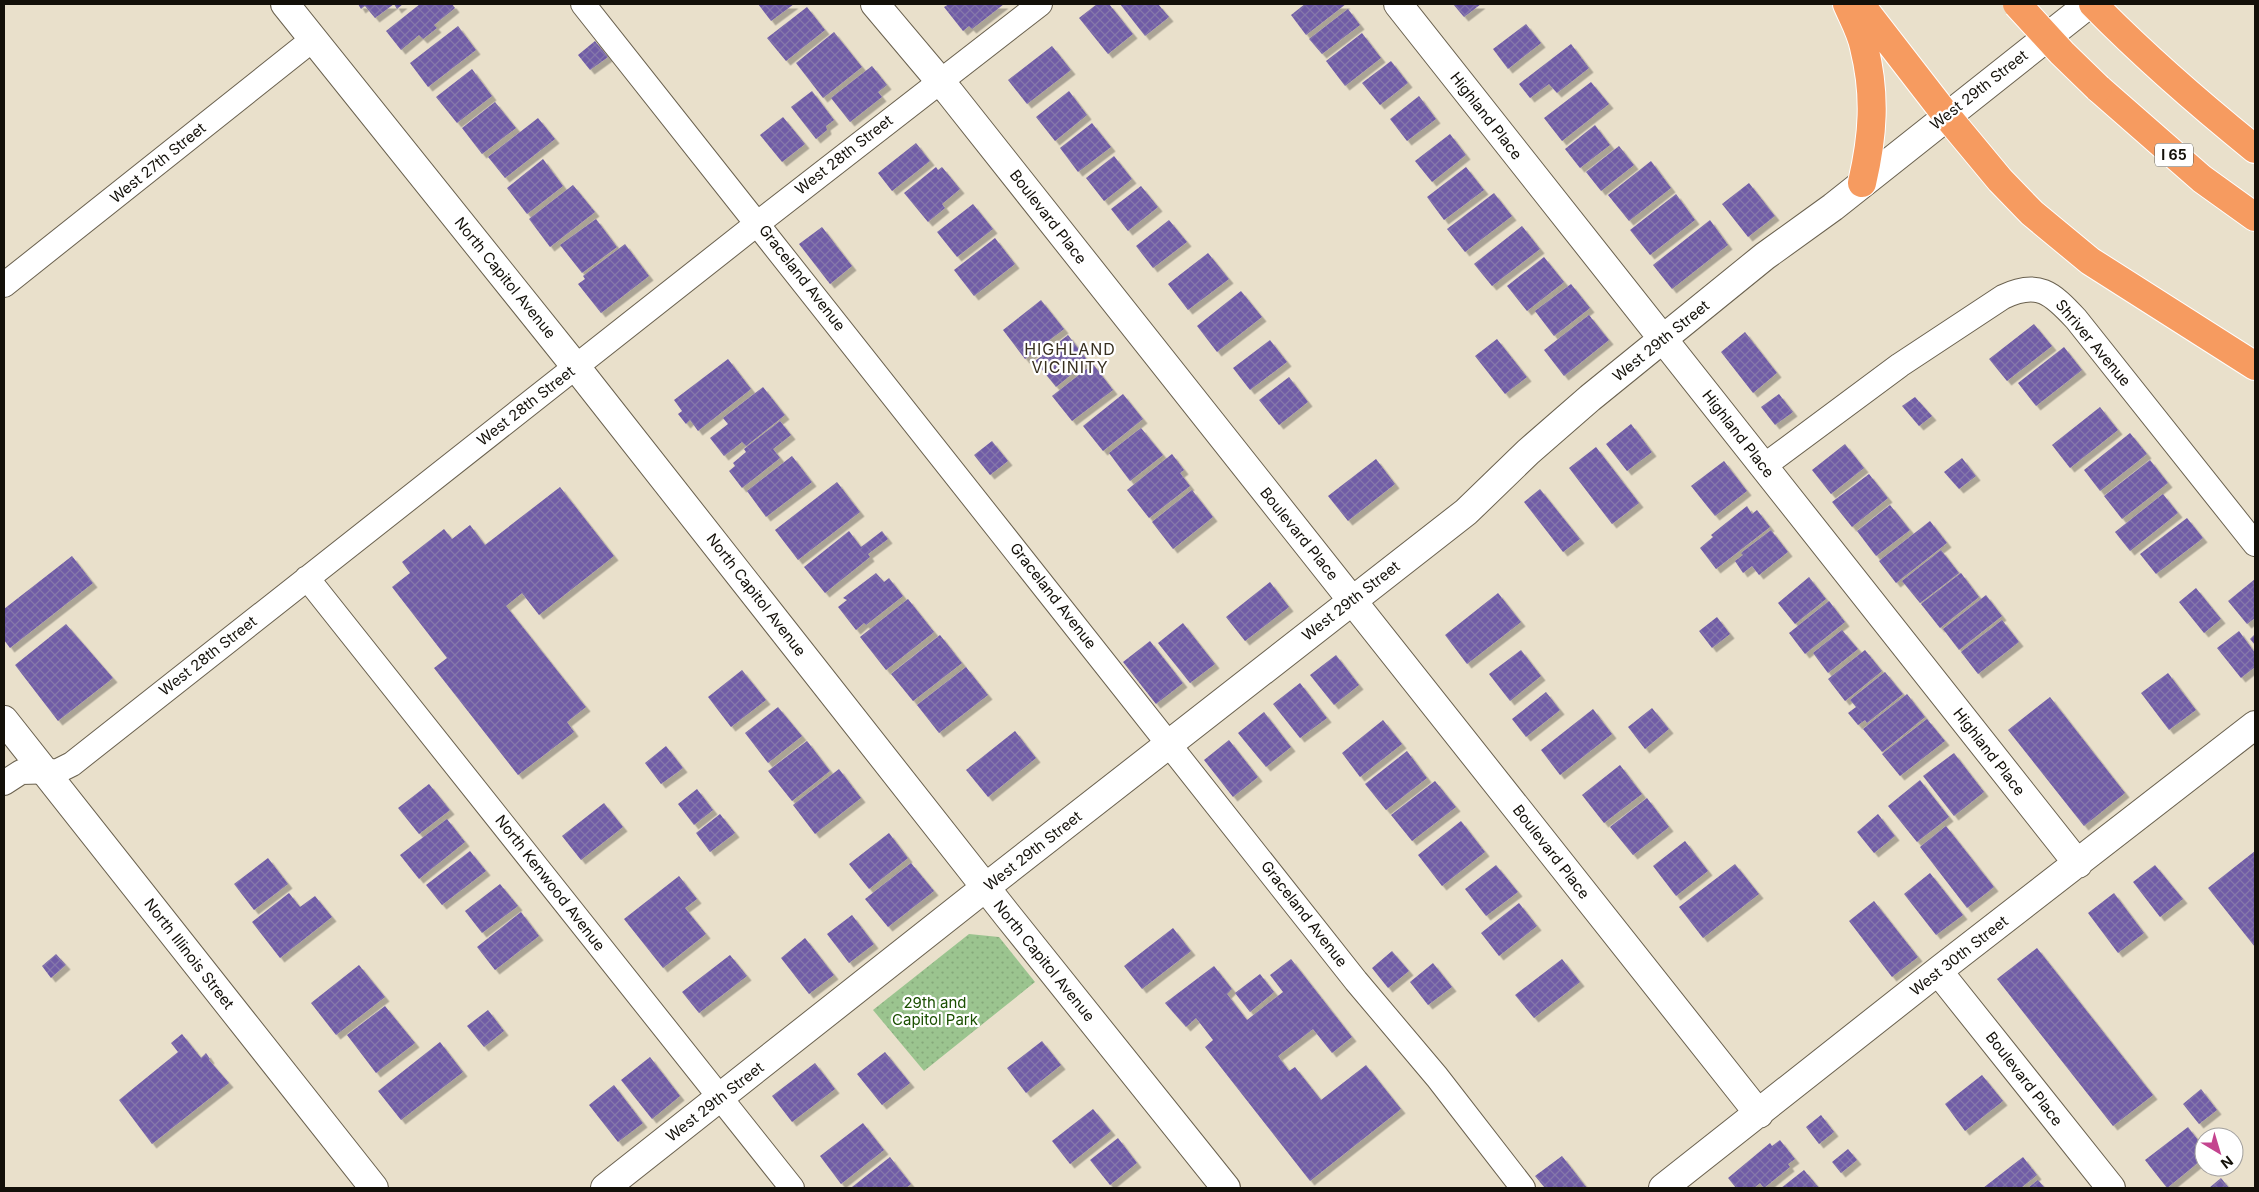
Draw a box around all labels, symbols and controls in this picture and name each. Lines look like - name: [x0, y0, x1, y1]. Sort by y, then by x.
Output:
- street label: West 29th Street: [1926, 45, 2031, 134]
- street label: Highland Place: [1446, 68, 1527, 163]
- street label: West 28th Street: [791, 111, 896, 199]
- street label: West 27th Street: [106, 118, 209, 207]
- road number: I 65: [2155, 144, 2193, 166]
- street label: Boulevard Place: [1006, 166, 1091, 268]
- street label: North Capitol Avenue: [451, 213, 560, 342]
- street label: Graceland Avenue: [755, 221, 850, 335]
- street label: Shriver Avenue: [2052, 295, 2135, 390]
- street label: West 29th Street: [1609, 296, 1713, 385]
- district label: HIGHLAND VICINITY: [1024, 339, 1116, 377]
- street label: West 28th Street: [473, 362, 578, 450]
- street label: Highland Place: [1698, 386, 1779, 481]
- street label: Boulevard Place: [1256, 483, 1343, 584]
- street label: North Capitol Avenue: [703, 529, 810, 660]
- street label: Graceland Avenue: [1006, 539, 1101, 653]
- street label: West 29th Street: [1298, 556, 1403, 645]
- street label: West 28th Street: [155, 612, 260, 700]
- street label: Highland Place: [1949, 704, 2030, 799]
- street label: Boulevard Place: [1509, 801, 1594, 903]
- street label: West 29th Street: [980, 806, 1085, 895]
- street label: North Kenwood Avenue: [491, 811, 609, 954]
- street label: Graceland Avenue: [1257, 857, 1352, 971]
- street label: North Illinois Street: [140, 895, 239, 1013]
- street label: North Capitol Avenue: [990, 896, 1099, 1025]
- street label: West 30th Street: [1906, 911, 2012, 1000]
- park label: 29th and Capitol Park: [892, 993, 979, 1029]
- street label: Boulevard Place: [1982, 1028, 2067, 1130]
- street label: West 29th Street: [662, 1057, 767, 1146]
- north arrow: [2194, 1127, 2244, 1177]
- text: N: [2218, 1153, 2237, 1173]

